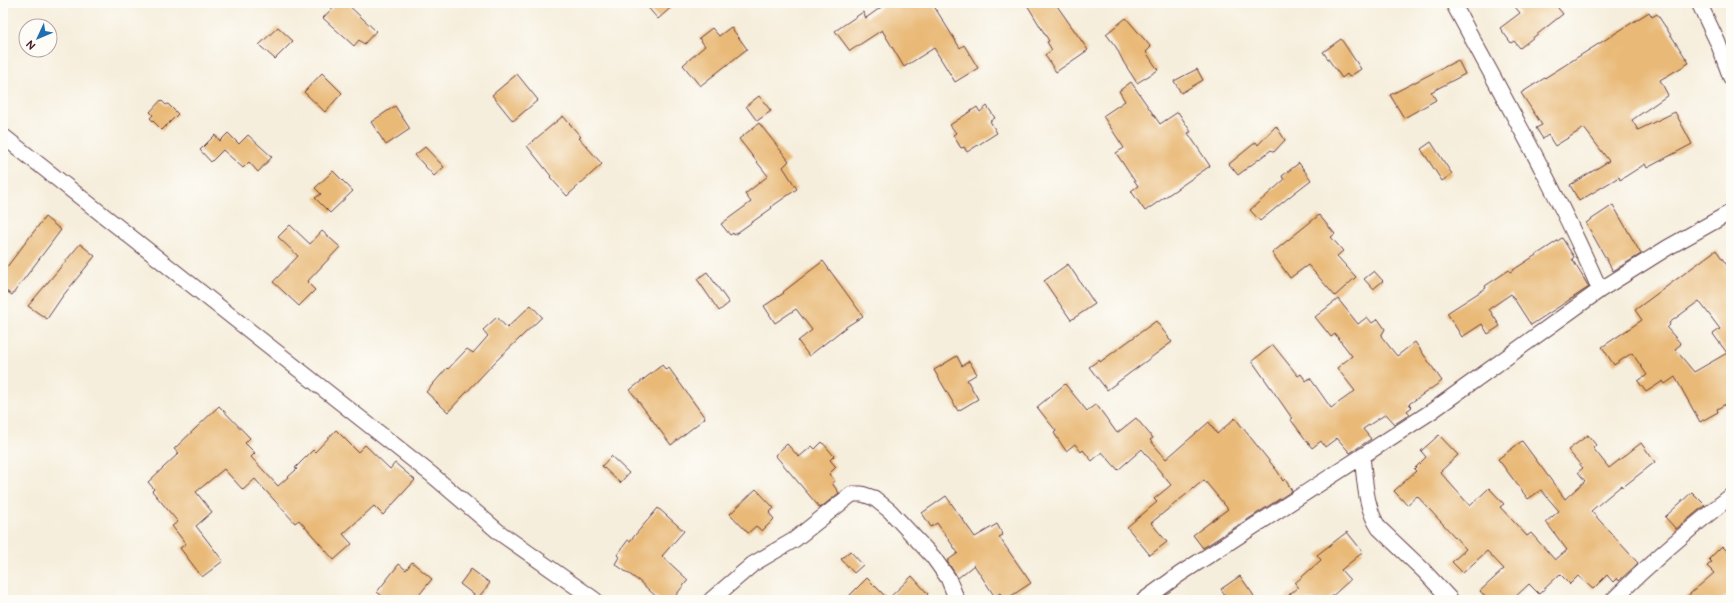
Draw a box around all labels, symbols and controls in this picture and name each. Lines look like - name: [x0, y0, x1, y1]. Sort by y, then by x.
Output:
- north arrow: [18, 18, 58, 58]
- text: N: [24, 37, 39, 52]

